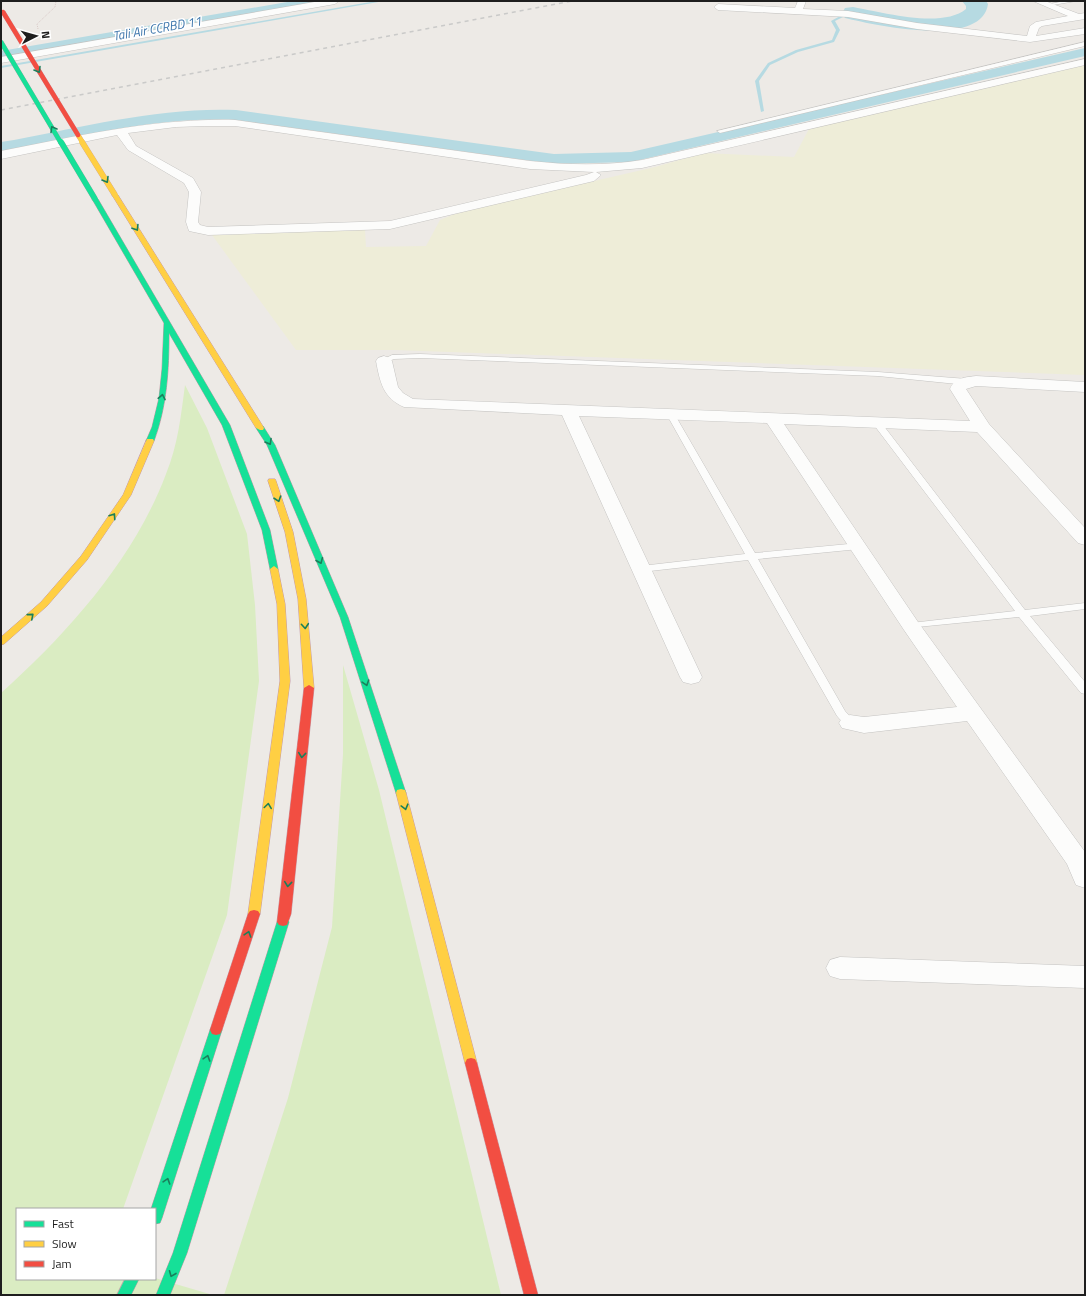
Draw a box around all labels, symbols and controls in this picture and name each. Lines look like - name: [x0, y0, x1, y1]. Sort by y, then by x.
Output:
- water label: Tali Air CCRBD 11: [111, 10, 203, 46]
- north arrow: [16, 16, 56, 56]
- text: N: [38, 30, 54, 40]
- one-way arrow: [34, 66, 41, 73]
- one-way arrow: [51, 126, 58, 133]
- one-way arrow: [101, 176, 108, 183]
- one-way arrow: [131, 224, 138, 231]
- one-way arrow: [157, 394, 166, 400]
- one-way arrow: [264, 438, 271, 445]
- one-way arrow: [273, 495, 282, 502]
- one-way arrow: [108, 513, 116, 520]
- one-way arrow: [316, 557, 324, 564]
- one-way arrow: [26, 614, 33, 621]
- one-way arrow: [300, 623, 309, 629]
- one-way arrow: [361, 679, 370, 686]
- one-way arrow: [298, 752, 307, 758]
- one-way arrow: [263, 803, 272, 809]
- one-way arrow: [400, 803, 408, 810]
- one-way arrow: [284, 881, 293, 887]
- one-way arrow: [243, 931, 252, 938]
- one-way arrow: [203, 1055, 211, 1062]
- one-way arrow: [162, 1178, 171, 1185]
- legend: [16, 1208, 156, 1280]
- text: Fast: [52, 1214, 75, 1233]
- text: Slow: [52, 1234, 77, 1253]
- text: Jam: [52, 1254, 72, 1273]
- one-way arrow: [168, 1270, 176, 1277]

